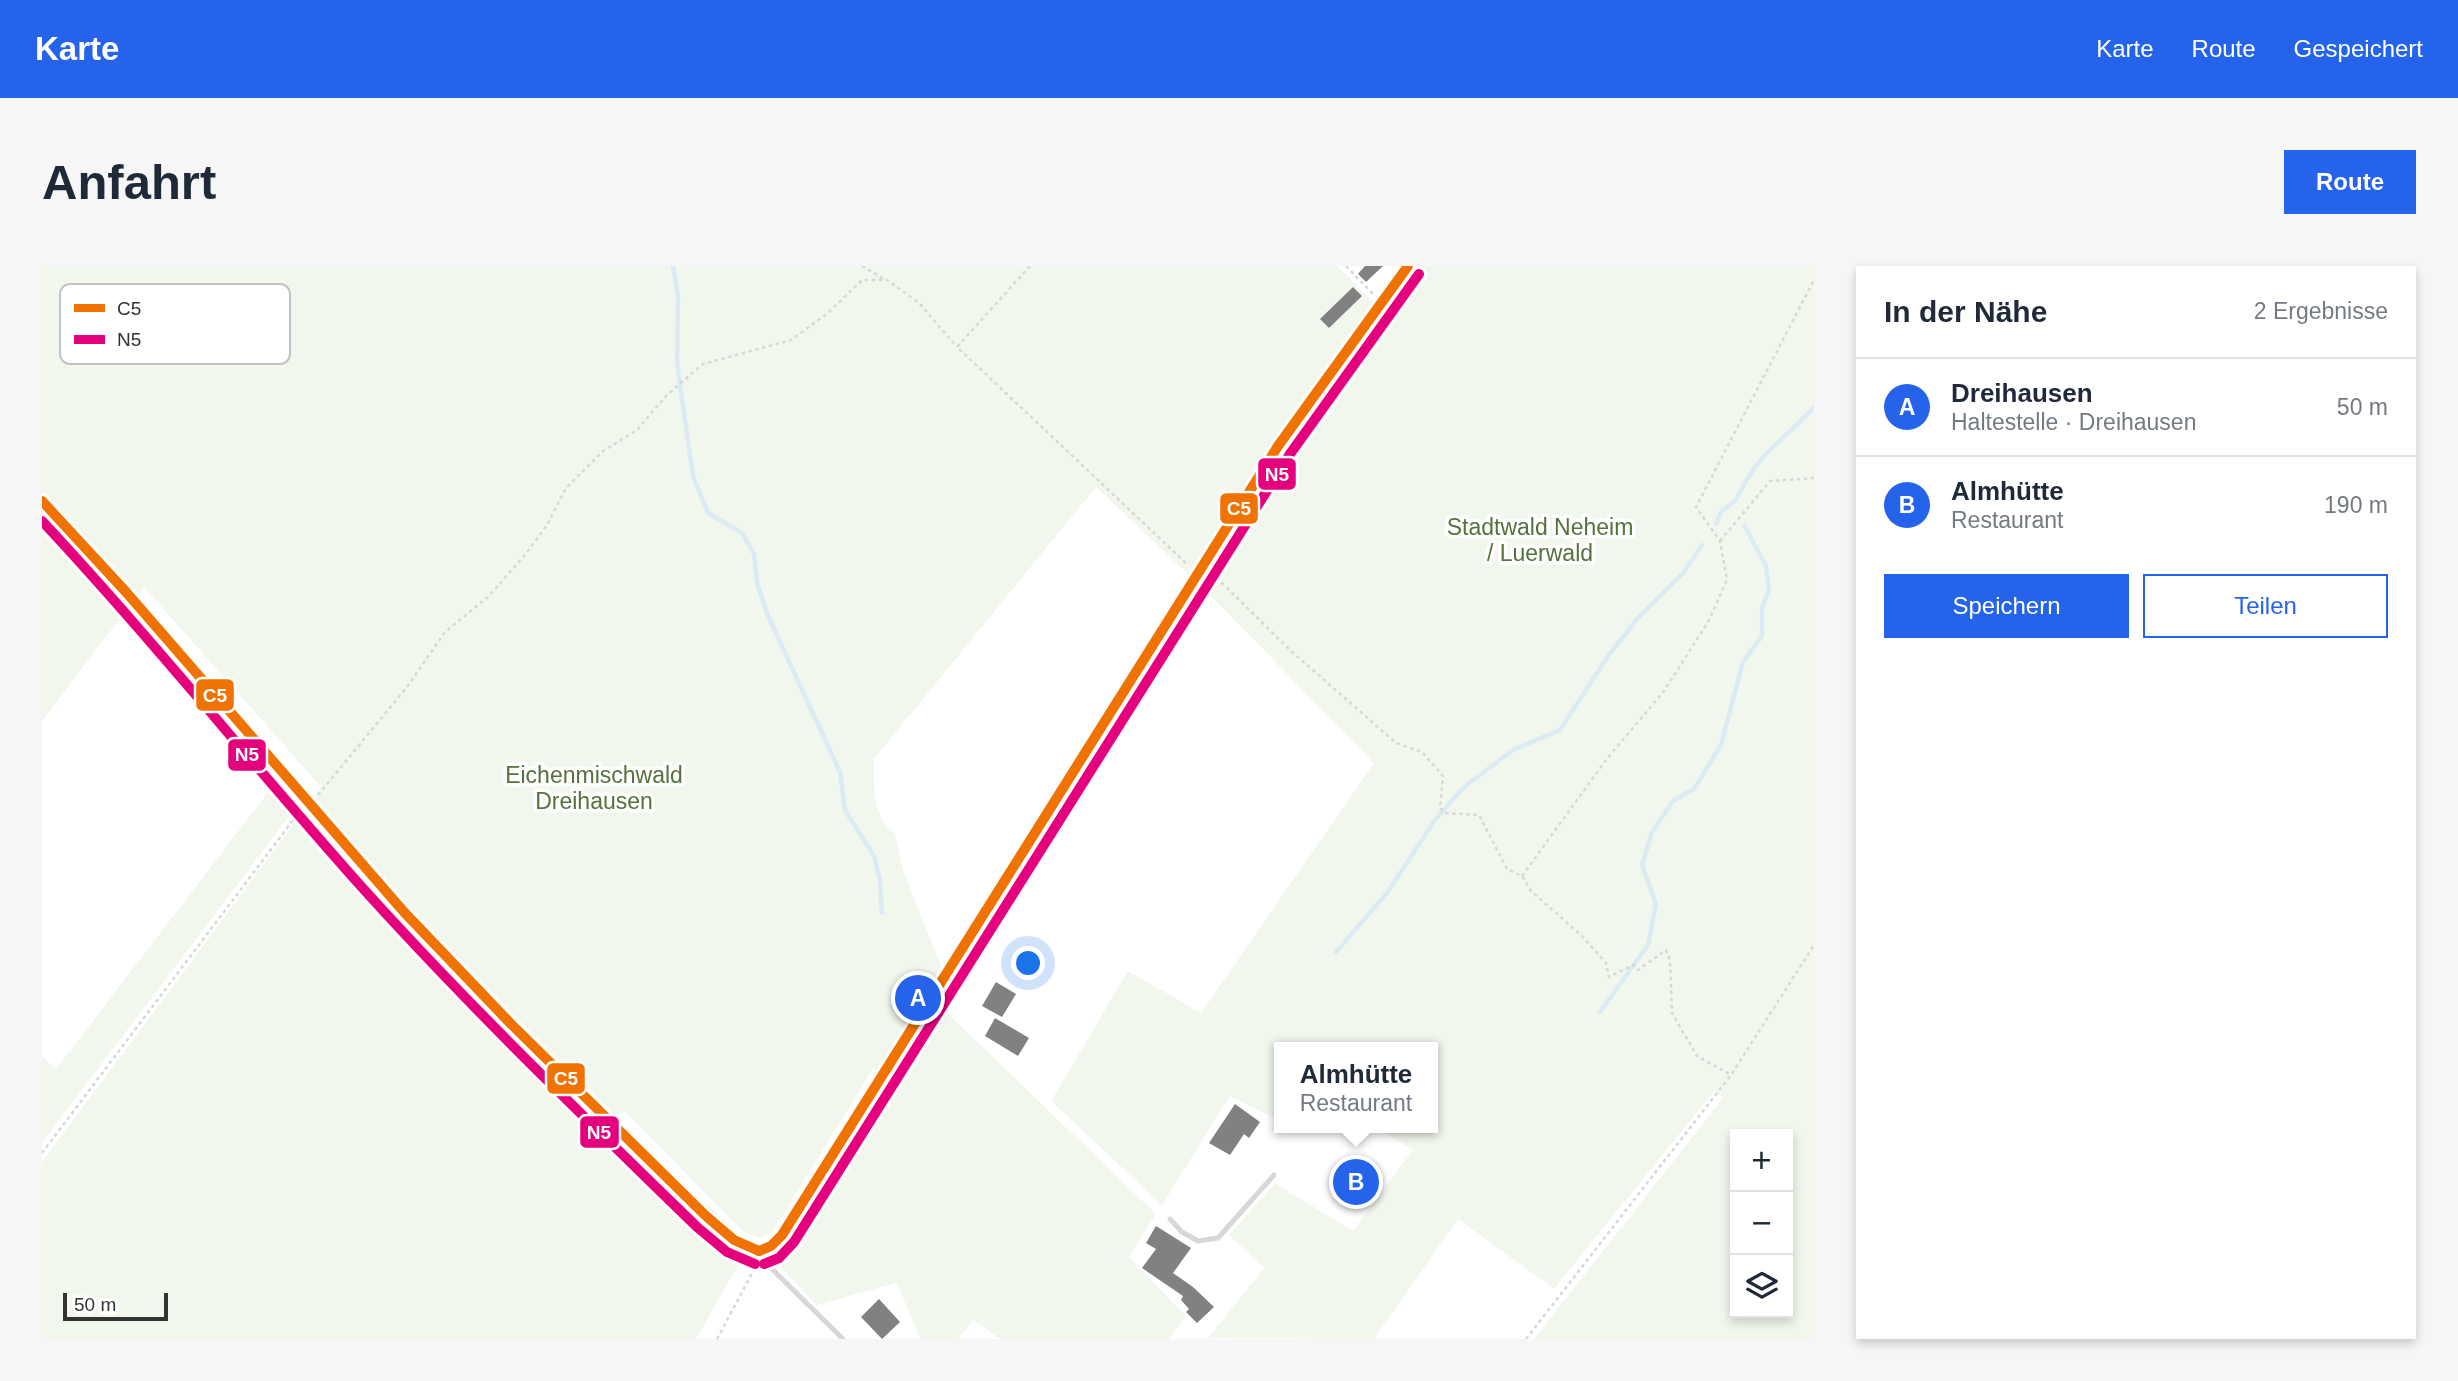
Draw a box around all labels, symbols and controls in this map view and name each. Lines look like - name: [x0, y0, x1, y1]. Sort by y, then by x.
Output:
- text: Karte: [35, 30, 119, 67]
- text: Karte: [2096, 35, 2154, 62]
- text: Route: [2192, 35, 2256, 62]
- text: Gespeichert: [2294, 35, 2423, 62]
- button: Route: [2284, 150, 2416, 214]
- text: Anfahrt: [42, 155, 216, 209]
- legend: [60, 284, 290, 364]
- text: In der Nähe: [1884, 295, 2047, 328]
- text: C5: [117, 298, 141, 319]
- text: 2 Ergebnisse: [2254, 298, 2388, 324]
- text: N5: [117, 329, 141, 350]
- text: Dreihausen: [1951, 378, 2093, 408]
- text: A: [1899, 394, 1915, 420]
- text: 50 m: [2337, 394, 2388, 420]
- text: Haltestelle · Dreihausen: [1951, 409, 2196, 435]
- line badge: N5: [1257, 457, 1297, 491]
- text: N5: [1265, 464, 1290, 485]
- text: Almhütte: [1951, 476, 2064, 506]
- line badge: C5: [1219, 492, 1259, 525]
- text: B: [1899, 492, 1915, 518]
- text: 190 m: [2324, 492, 2388, 518]
- text: C5: [1227, 498, 1252, 519]
- text: Restaurant: [1951, 507, 2064, 533]
- park label: Stadtwald Neheim / Luerwald: [1447, 514, 1633, 566]
- button: Speichern: [1884, 574, 2129, 638]
- button: Teilen: [2143, 574, 2388, 638]
- line badge: C5: [195, 678, 235, 712]
- text: C5: [203, 685, 228, 706]
- line badge: N5: [227, 738, 267, 772]
- text: N5: [235, 744, 260, 765]
- park label: Eichenmischwald Dreihausen: [505, 762, 683, 814]
- your location: [1011, 946, 1045, 980]
- pin: A: [895, 972, 941, 1024]
- popup: [1274, 1042, 1438, 1133]
- text: Almhütte: [1300, 1059, 1412, 1089]
- line badge: C5: [546, 1062, 586, 1095]
- text: C5: [554, 1068, 579, 1089]
- text: Restaurant: [1300, 1090, 1412, 1116]
- line badge: N5: [579, 1115, 620, 1149]
- text: N5: [587, 1122, 612, 1143]
- map controls: [1730, 1129, 1793, 1318]
- button: +: [1730, 1129, 1793, 1192]
- pin: B: [1333, 1156, 1379, 1208]
- button: −: [1730, 1192, 1793, 1255]
- button: layers: [1730, 1255, 1793, 1318]
- scale bar: [63, 1290, 168, 1322]
- text: 50 m: [74, 1294, 116, 1315]

